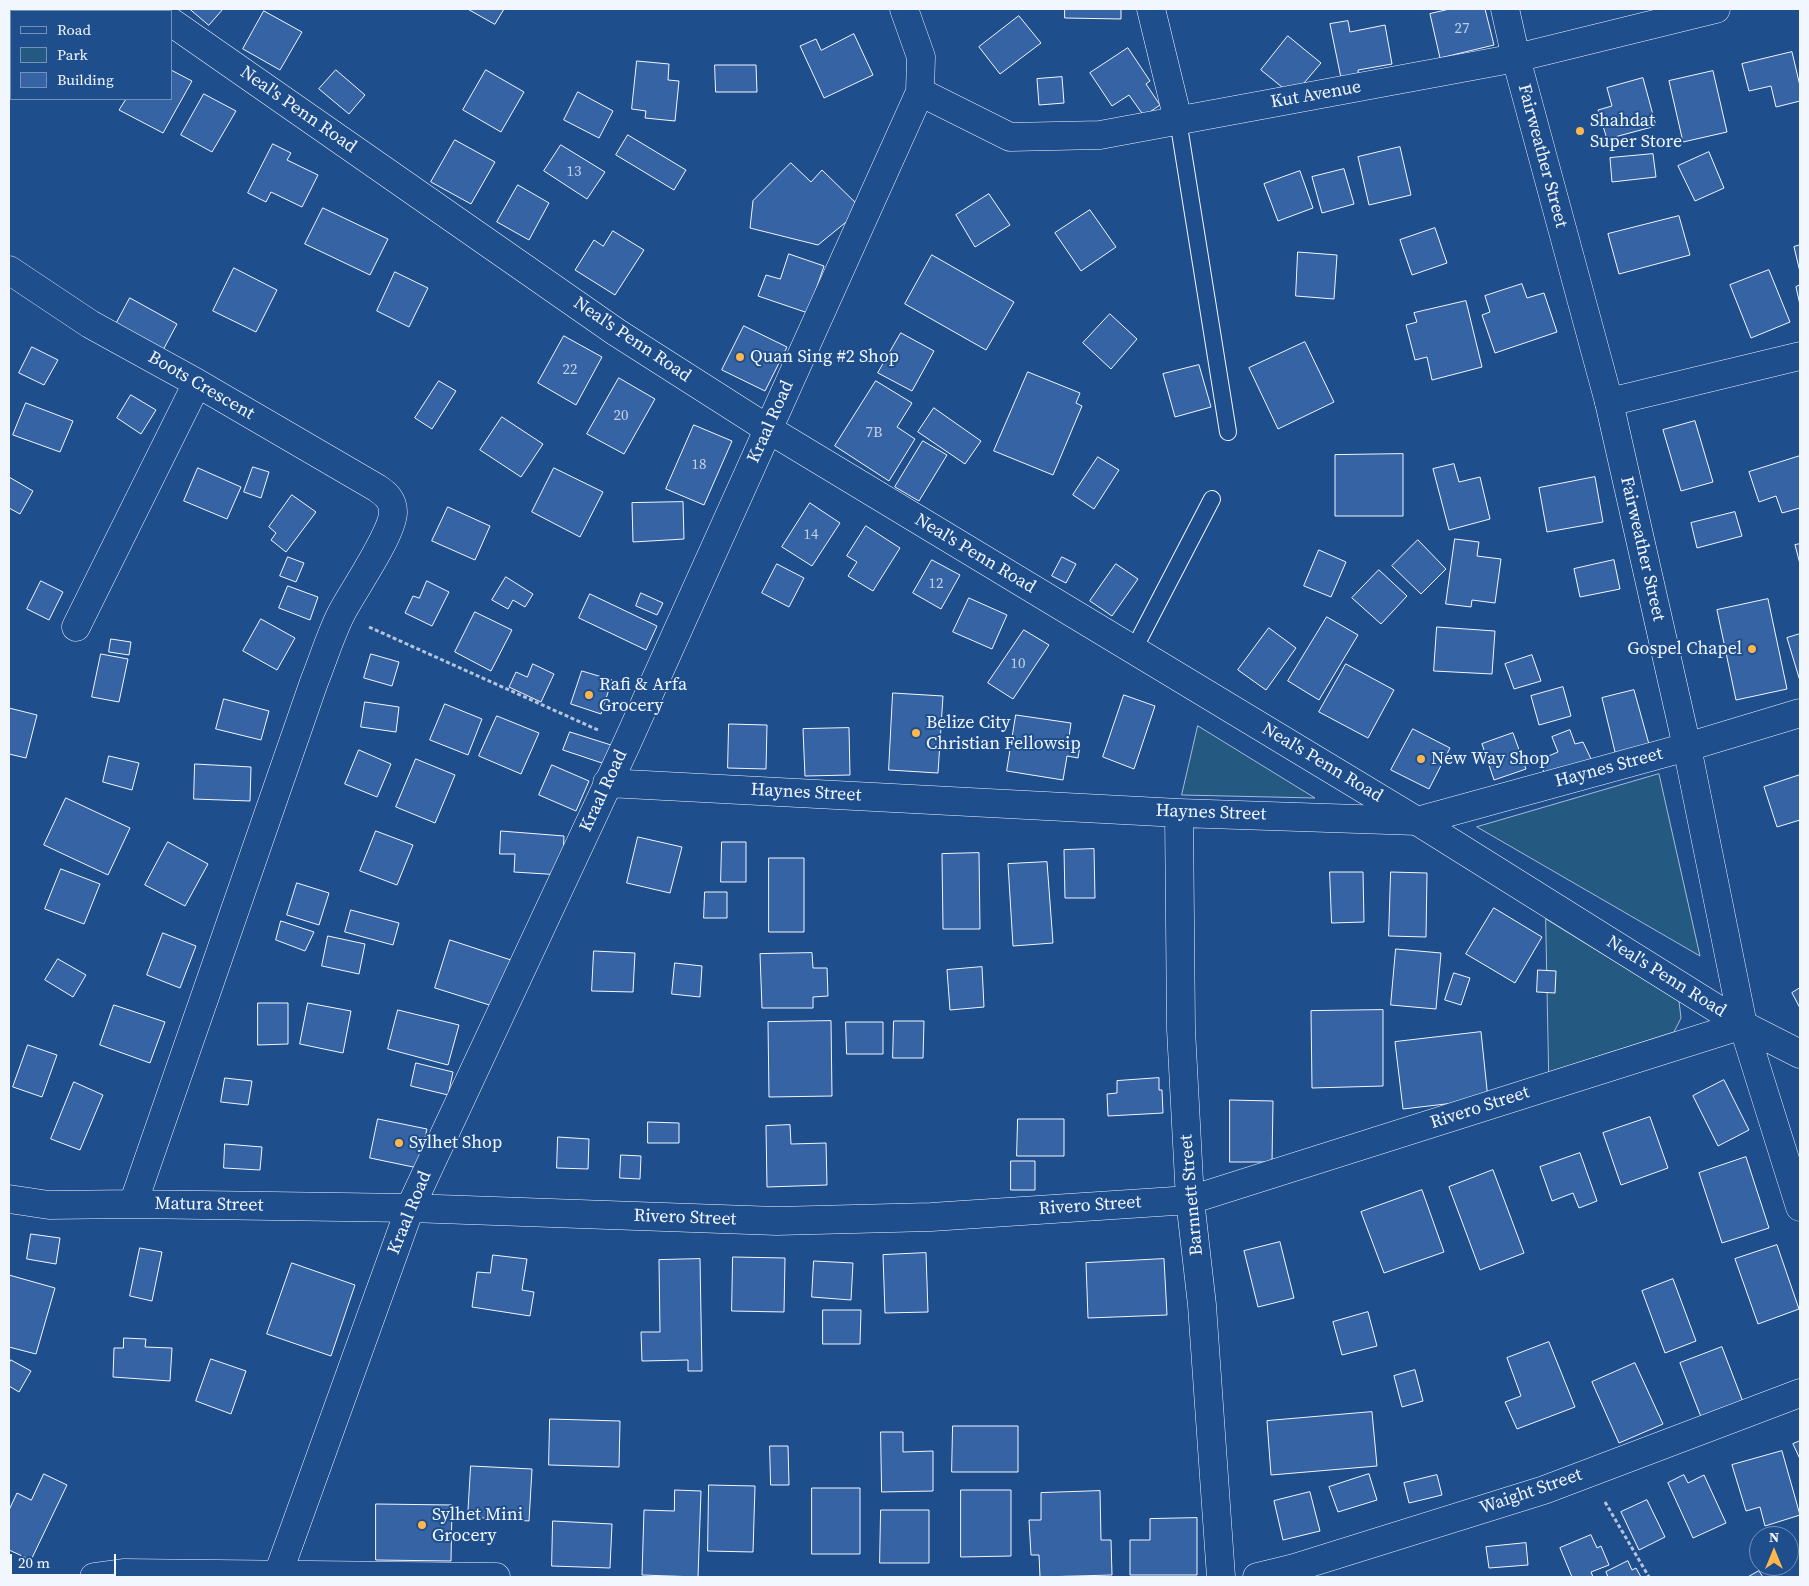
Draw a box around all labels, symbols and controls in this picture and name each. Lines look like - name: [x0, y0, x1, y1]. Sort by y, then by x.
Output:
- legend: [10, 10, 172, 100]
- text: Road: [57, 19, 91, 40]
- house number: 27: [1455, 20, 1469, 38]
- text: Park: [57, 44, 88, 65]
- street label: Neal's Penn Road: [236, 62, 360, 158]
- text: Building: [57, 69, 114, 90]
- street label: Kut Avenue: [1269, 76, 1363, 114]
- street label: Fairweather Street: [1512, 82, 1572, 230]
- place label: Shahdat Super Store: [1590, 110, 1682, 152]
- marker: Shahdat Super Store: [1574, 125, 1586, 137]
- house number: 13: [567, 163, 581, 181]
- street label: Neal's Penn Road: [569, 293, 695, 387]
- place label: Quan Sing #2 Shop: [750, 346, 899, 368]
- street label: Boots Crescent: [144, 347, 258, 425]
- marker: Quan Sing #2 Shop: [734, 351, 746, 363]
- house number: 22: [563, 361, 577, 379]
- street label: Kraal Road: [743, 377, 799, 467]
- house number: 20: [614, 407, 628, 425]
- house number: 7B: [866, 424, 882, 442]
- house number: 18: [692, 456, 706, 474]
- street label: Fairweather Street: [1615, 475, 1669, 623]
- street label: Neal's Penn Road: [911, 509, 1039, 599]
- house number: 14: [804, 526, 818, 544]
- house number: 12: [929, 575, 943, 593]
- place label: Gospel Chapel: [1627, 638, 1742, 660]
- marker: Gospel Chapel: [1746, 643, 1758, 655]
- house number: 10: [1011, 655, 1025, 673]
- place label: Rafi & Arfa Grocery: [599, 674, 687, 716]
- marker: Rafi & Arfa Grocery: [583, 689, 595, 701]
- place label: Belize City Christian Fellowsip: [926, 712, 1081, 754]
- street label: Neal's Penn Road: [1258, 718, 1386, 808]
- marker: Belize City Christian Fellowsip: [910, 727, 922, 739]
- street label: Haynes Street: [1553, 743, 1665, 793]
- street label: Kraal Road: [576, 747, 632, 835]
- place label: New Way Shop: [1431, 748, 1549, 770]
- marker: New Way Shop: [1415, 753, 1427, 765]
- street label: Haynes Street: [750, 779, 862, 807]
- street label: Haynes Street: [1155, 800, 1267, 826]
- street label: Neal's Penn Road: [1602, 932, 1730, 1022]
- street label: Rivero Street: [1428, 1082, 1532, 1134]
- place label: Sylhet Shop: [409, 1132, 502, 1154]
- street label: Barnnett Street: [1176, 1133, 1208, 1257]
- marker: Sylhet Shop: [393, 1137, 405, 1149]
- street label: Kraal Road: [383, 1168, 437, 1258]
- street label: Rivero Street: [1038, 1192, 1142, 1220]
- street label: Matura Street: [154, 1193, 264, 1217]
- street label: Rivero Street: [633, 1205, 737, 1231]
- street label: Waight Street: [1477, 1464, 1585, 1520]
- place label: Sylhet Mini Grocery: [432, 1504, 523, 1546]
- marker: Sylhet Mini Grocery: [416, 1519, 428, 1531]
- north arrow: [1749, 1526, 1799, 1576]
- text: N: [1769, 1527, 1779, 1547]
- scale bar: [12, 1544, 119, 1576]
- text: 20 m: [18, 1552, 50, 1573]

